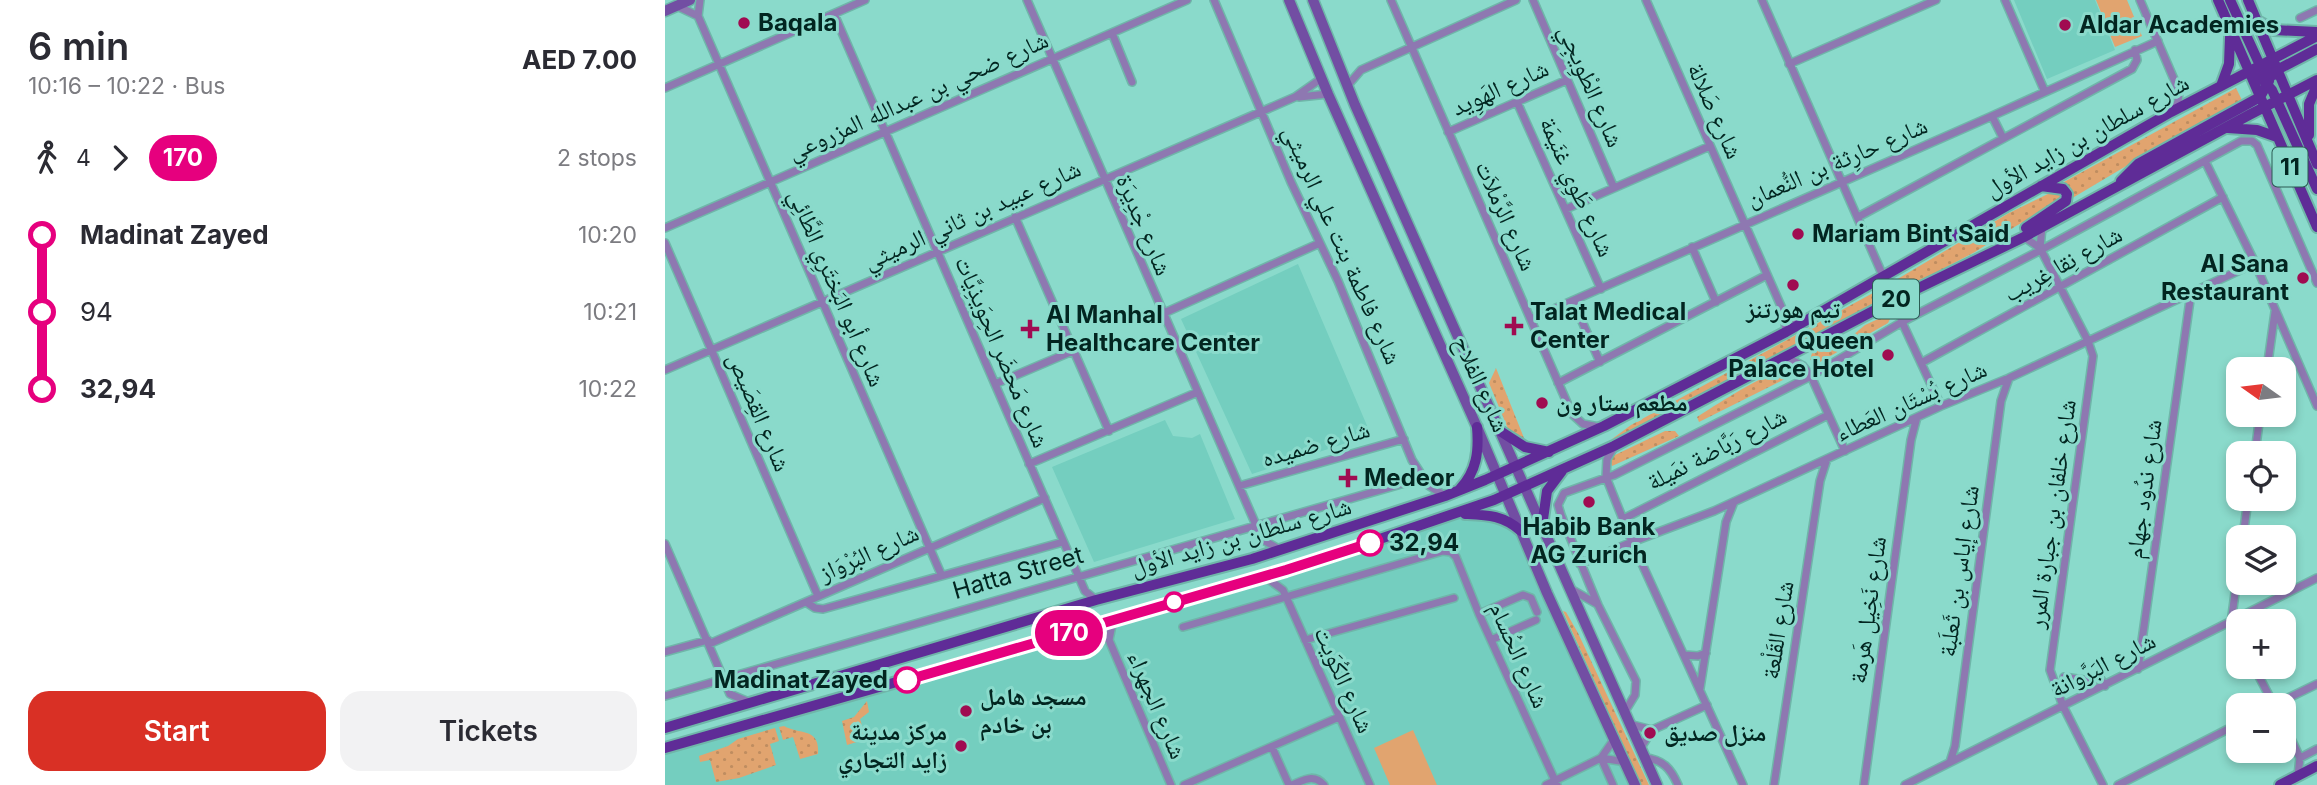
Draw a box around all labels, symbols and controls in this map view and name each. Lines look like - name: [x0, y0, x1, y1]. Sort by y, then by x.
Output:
- place label: Baqala: [758, 8, 837, 37]
- place label: Aldar Academies: [2079, 10, 2279, 39]
- marker: Baqala: [736, 15, 752, 31]
- marker: Aldar Academies: [2057, 17, 2073, 33]
- street label: شارع الطْوِيجِي: [1548, 20, 1630, 153]
- text: 6 min: [28, 23, 129, 69]
- street label: شارع ضحي بن عبدالله المزروعي: [783, 25, 1055, 171]
- text: AED 7.00: [522, 44, 637, 75]
- street label: شارع الهَوِيد: [1447, 53, 1554, 125]
- street label: شارع صَلالة: [1681, 58, 1749, 164]
- street label: شارع سلطان بن زايد الأول: [1980, 68, 2194, 204]
- text: 10:16 – 10:22 · Bus: [28, 72, 225, 100]
- street label: شارع حارِثة بن النُّعمان: [1742, 110, 1933, 216]
- street label: شارع طَوِي غنَيمَة: [1529, 113, 1621, 263]
- street label: شارع فاطمة بنت علي الرميثي: [1272, 121, 1408, 371]
- icon: walk: [28, 139, 66, 177]
- icon: forward: [101, 139, 139, 177]
- text: 170: [163, 143, 203, 172]
- text: 4: [76, 144, 91, 172]
- text: 2 stops: [557, 144, 637, 172]
- road number: 11: [2273, 148, 2307, 186]
- street label: شارع عبيد بن ثاني الرميثي: [859, 154, 1087, 280]
- street label: شارع الرَّمْلاَت: [1469, 156, 1543, 276]
- street label: شارع جْدِيرَة: [1109, 170, 1179, 280]
- street label: شارع أبو البَختَرِي الطَّائِي: [778, 185, 892, 393]
- text: Madinat Zayed: [80, 219, 269, 250]
- place label: Mariam Bint Said: [1812, 219, 2009, 248]
- street label: شارع نِقا غِريب: [1999, 219, 2127, 309]
- text: 10:20: [578, 221, 637, 249]
- marker: Mariam Bint Said: [1790, 226, 1806, 242]
- place label: Al Sana Restaurant: [2161, 249, 2289, 306]
- street label: شارع مَحضَر الحِوَيذِيَّات: [948, 252, 1056, 452]
- marker: Al Sana Restaurant: [2295, 270, 2311, 286]
- marker: تيم هورتنز: [1785, 277, 1801, 293]
- road number: 20: [1873, 280, 1919, 318]
- place label: تيم هورتنز: [1745, 295, 1840, 326]
- text: 94: [80, 296, 113, 327]
- place label: Talat Medical Center: [1530, 297, 1686, 354]
- text: 10:21: [583, 298, 637, 326]
- place label: Al Manhal Healthcare Center: [1046, 300, 1260, 357]
- marker: Talat Medical Center: [1504, 316, 1524, 336]
- marker: Al Manhal Healthcare Center: [1020, 319, 1040, 339]
- place label: Queen Palace Hotel: [1728, 326, 1874, 383]
- street label: شارع الفلاح: [1446, 331, 1516, 437]
- marker: Queen Palace Hotel: [1880, 347, 1896, 363]
- street label: شارع القِصَيص: [721, 348, 797, 476]
- street label: شارع بُسْتَان العَطاء: [1831, 354, 1991, 448]
- north arrow: [2226, 357, 2296, 427]
- map controls: [2226, 357, 2296, 763]
- text: 32,94: [80, 373, 156, 404]
- text: 10:22: [578, 375, 637, 403]
- place label: مطعم ستار ون: [1556, 388, 1688, 419]
- marker: مطعم ستار ون: [1534, 395, 1550, 411]
- street label: شارع خلفان بن جبارة المرر: [2021, 398, 2083, 631]
- street label: شارع رَبَّاضة نمَيلة: [1642, 401, 1792, 497]
- street label: شارع ضميده: [1259, 414, 1373, 474]
- street label: شارع ندُود جهام: [2119, 417, 2170, 561]
- button: locate: [2226, 441, 2296, 511]
- place label: Medeor: [1364, 463, 1455, 492]
- marker: Medeor: [1338, 468, 1358, 488]
- street label: شارع إياس بن ثَعلَبة: [1932, 483, 1986, 659]
- street label: شارع سلطان بن زايد الأول: [1127, 491, 1355, 583]
- marker: Habib Bank AG Zurich: [1581, 494, 1597, 510]
- place label: Habib Bank AG Zurich: [1523, 512, 1656, 569]
- street label: شارع البُرْوَاز: [814, 518, 924, 589]
- button: layers: [2226, 525, 2296, 595]
- place label: 32,94: [1389, 528, 1459, 557]
- marker: 32,94: [1357, 530, 1383, 556]
- street label: شارع نَخِيل هَرمة: [1843, 535, 1893, 685]
- street label: Hatta Street: [949, 540, 1087, 605]
- street label: شارع القَلْعة: [1755, 579, 1801, 681]
- unlabelled marker: [1164, 592, 1184, 612]
- street label: شارع الحُسام: [1481, 597, 1556, 713]
- button: +: [2226, 609, 2296, 679]
- line badge: 170: [1029, 610, 1109, 656]
- text: 170: [1049, 618, 1089, 647]
- street label: شارع الكُوَيت: [1307, 622, 1381, 738]
- street label: شارع البَرَّوانة: [2045, 626, 2161, 704]
- street label: شارع الجهراء: [1121, 647, 1193, 763]
- place label: Madinat Zayed: [714, 665, 888, 694]
- marker: Madinat Zayed: [894, 667, 920, 693]
- place label: مسجد هامل بن خادم: [980, 682, 1087, 742]
- button: Start: [28, 691, 326, 771]
- button: Tickets: [340, 691, 637, 771]
- button: −: [2226, 693, 2296, 763]
- marker: مسجد هامل بن خادم: [958, 703, 974, 719]
- place label: مركز مدينة زايد التجاري: [838, 717, 947, 779]
- place label: منزل صديق: [1664, 718, 1766, 747]
- marker: منزل صديق: [1642, 725, 1658, 741]
- marker: مركز مدينة زايد التجاري: [953, 738, 969, 754]

